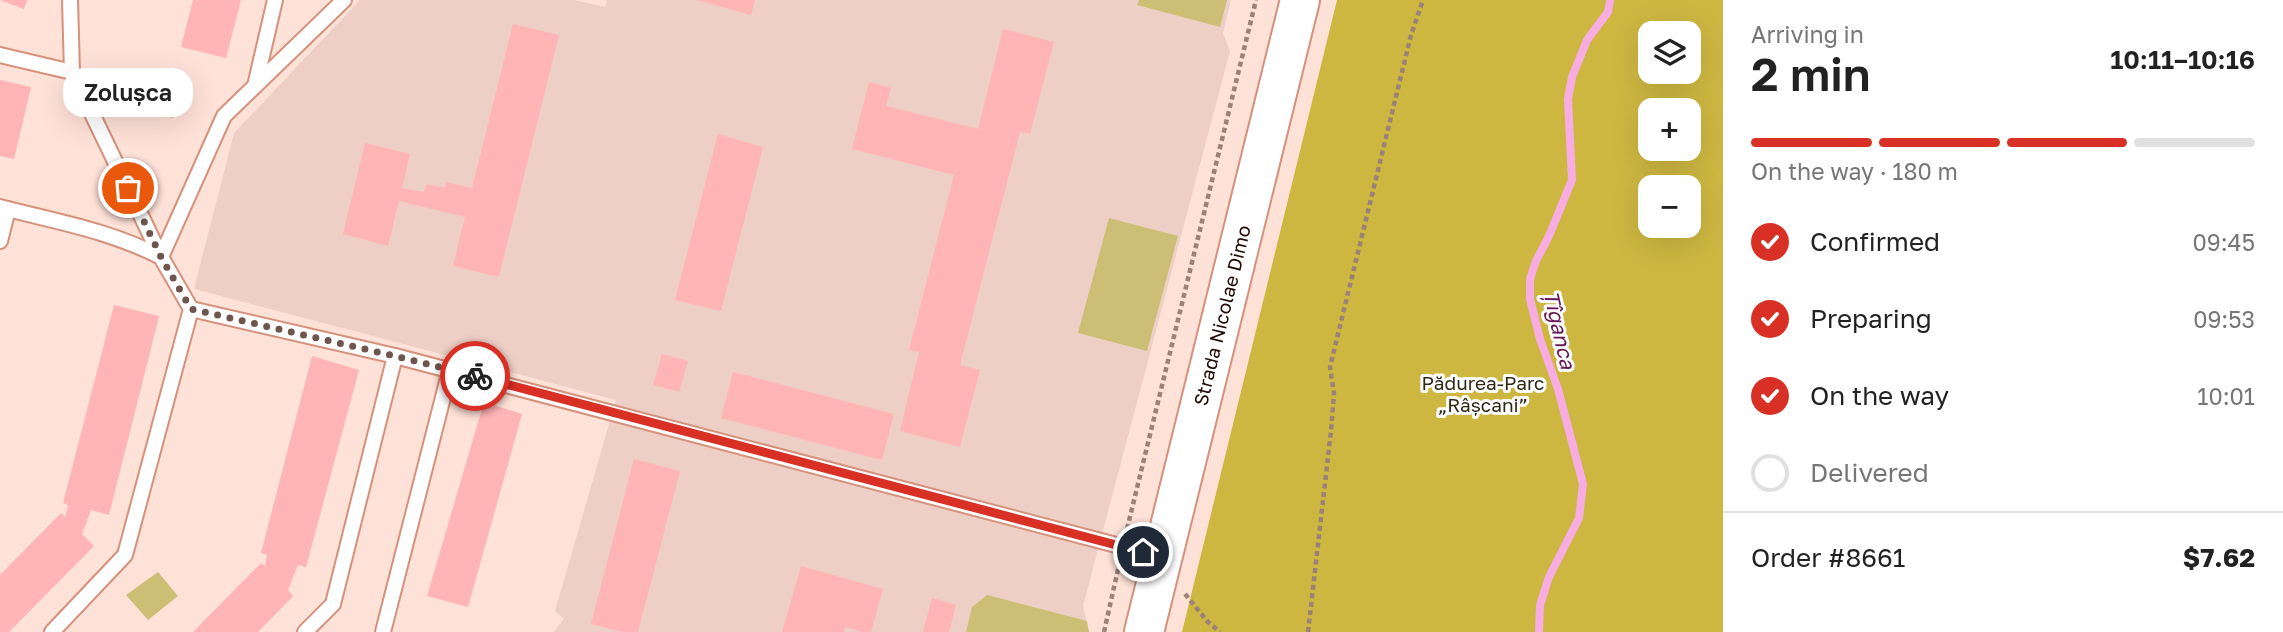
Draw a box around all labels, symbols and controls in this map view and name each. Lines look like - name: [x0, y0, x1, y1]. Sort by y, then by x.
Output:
- text: Arriving in: [1751, 20, 1864, 48]
- map controls: [1638, 21, 1701, 238]
- button: layers: [1638, 21, 1701, 84]
- text: 10:11–10:16: [2110, 44, 2255, 75]
- text: 2 min: [1751, 46, 1871, 101]
- callout: Zolușca: [63, 69, 193, 118]
- text: Zolușca: [84, 78, 172, 106]
- button: +: [1638, 98, 1701, 161]
- text: On the way · 180 m: [1751, 157, 1958, 185]
- pin: [98, 158, 158, 218]
- icon: bag: [109, 169, 147, 207]
- button: −: [1638, 175, 1701, 238]
- street label: Strada Nicolae Dimo: [1188, 223, 1255, 408]
- icon: check: [1751, 223, 1789, 261]
- text: Confirmed: [1810, 226, 1940, 257]
- text: 09:45: [2193, 228, 2255, 256]
- water label: Țîganca: [1538, 288, 1582, 373]
- icon: check: [1751, 300, 1789, 338]
- text: Preparing: [1810, 303, 1932, 334]
- text: 09:53: [2193, 305, 2255, 333]
- courier: [440, 341, 510, 411]
- icon: bike: [456, 357, 494, 395]
- park label: Pădurea-Parc „Râșcani”: [1422, 371, 1544, 416]
- icon: check: [1751, 377, 1789, 415]
- text: On the way: [1810, 380, 1949, 411]
- text: 10:01: [2197, 382, 2255, 410]
- text: Delivered: [1810, 457, 1929, 488]
- pin: [1113, 522, 1173, 582]
- icon: home: [1124, 533, 1162, 571]
- text: Order #8661: [1751, 542, 1905, 573]
- text: $7.62: [2183, 542, 2255, 573]

